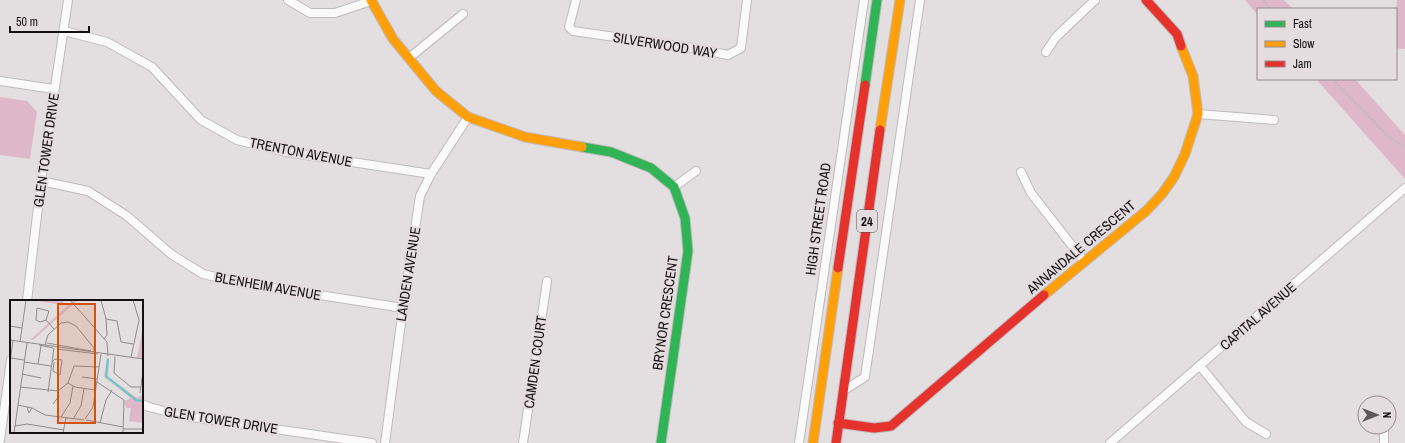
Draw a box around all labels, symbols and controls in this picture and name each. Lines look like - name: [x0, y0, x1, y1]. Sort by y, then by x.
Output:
- scale bar: [10, 8, 89, 34]
- legend: [1257, 8, 1397, 80]
- text: 50 m: [16, 14, 38, 30]
- text: Fast: [1293, 16, 1312, 32]
- street label: SILVERWOOD WAY: [612, 28, 719, 62]
- text: Slow: [1293, 36, 1315, 52]
- text: Jam: [1293, 56, 1312, 72]
- street label: GLEN TOWER DRIVE: [29, 92, 63, 208]
- street label: TRENTON AVENUE: [248, 133, 354, 171]
- street label: HIGH STREET ROAD: [801, 162, 835, 276]
- street label: ANNANDALE CRESCENT: [1022, 196, 1139, 298]
- road number: 24: [857, 210, 877, 232]
- street label: LANDEN AVENUE: [392, 225, 424, 323]
- street label: BRYNOR CRESCENT: [648, 255, 682, 371]
- street label: BLENHEIM AVENUE: [213, 268, 323, 304]
- street label: CAPITAL AVENUE: [1216, 278, 1300, 354]
- inset map: [10, 300, 143, 433]
- street label: CAMDEN COURT: [520, 314, 550, 410]
- north arrow: [1357, 395, 1397, 435]
- street label: GLEN TOWER DRIVE: [163, 402, 279, 438]
- text: N: [1380, 412, 1394, 418]

